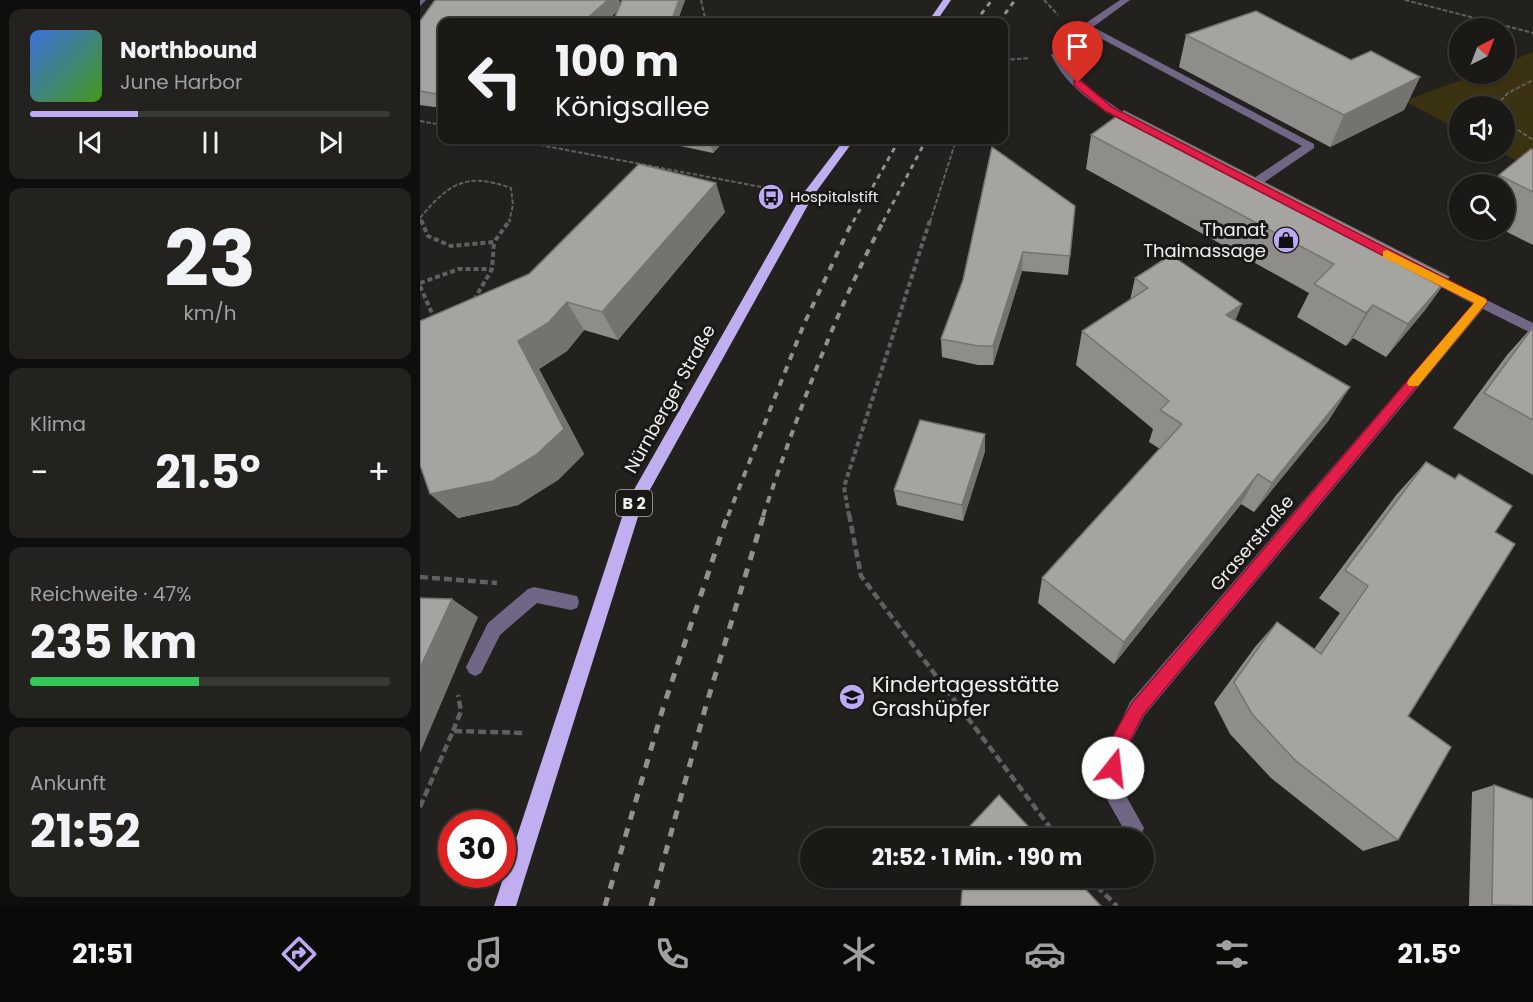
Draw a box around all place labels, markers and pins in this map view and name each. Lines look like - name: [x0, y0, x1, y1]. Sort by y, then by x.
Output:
- pin: [1052, 21, 1103, 83]
- bus stop icon: Hospitalstift: [756, 182, 786, 212]
- place label: Hospitalstift: [790, 186, 878, 207]
- place label: Thanat Thaimassage: [1143, 217, 1266, 263]
- shop icon: Thanat Thaimassage: [1271, 225, 1301, 255]
- place label: Kindertagesstätte Grashüpfer: [872, 670, 1059, 723]
- school or university icon: Kindertagesstätte Grashüpfer: [837, 682, 867, 712]

